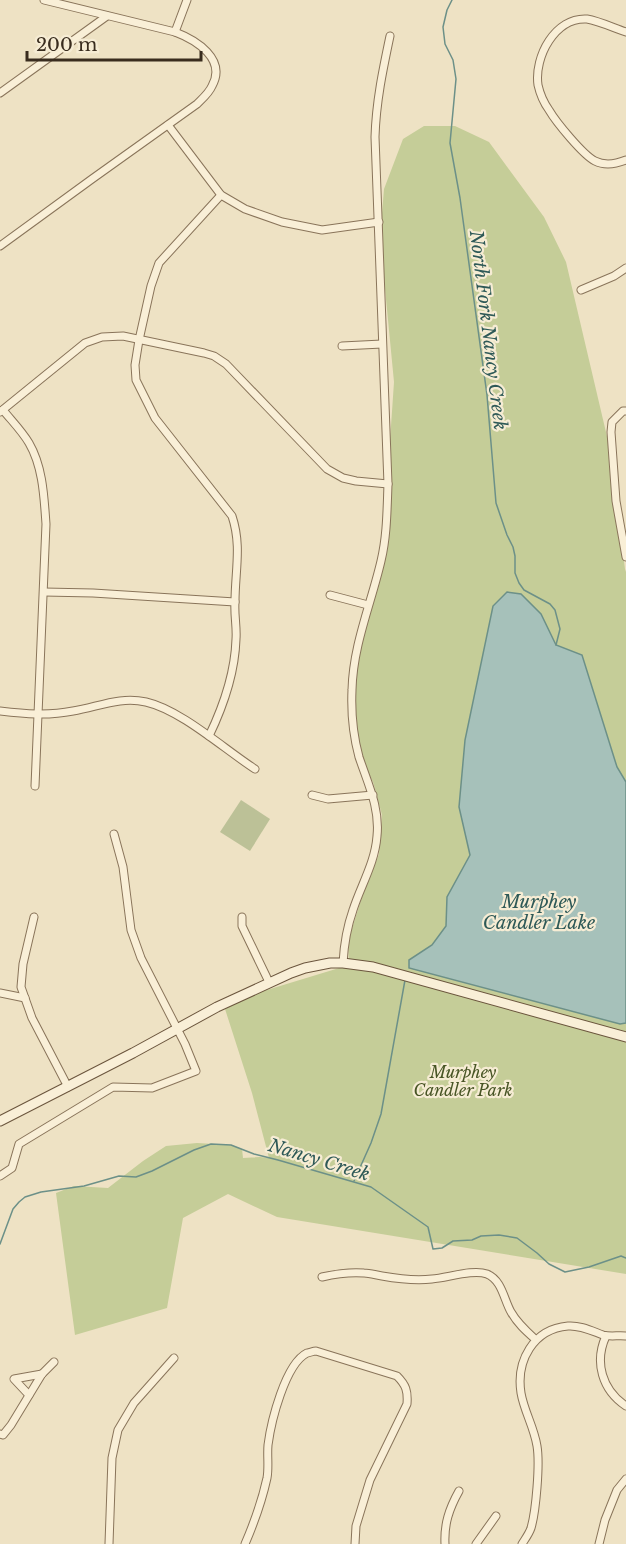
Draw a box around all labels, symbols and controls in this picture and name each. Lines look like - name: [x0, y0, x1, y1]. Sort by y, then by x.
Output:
- scale bar: [27, 24, 201, 62]
- text: 200 m: [36, 34, 97, 56]
- water label: North Fork Nancy Creek: [465, 228, 511, 431]
- water label: Murphey Candler Lake: [483, 891, 595, 934]
- park label: Murphey Candler Park: [414, 1062, 512, 1100]
- water label: Nancy Creek: [265, 1134, 372, 1186]

